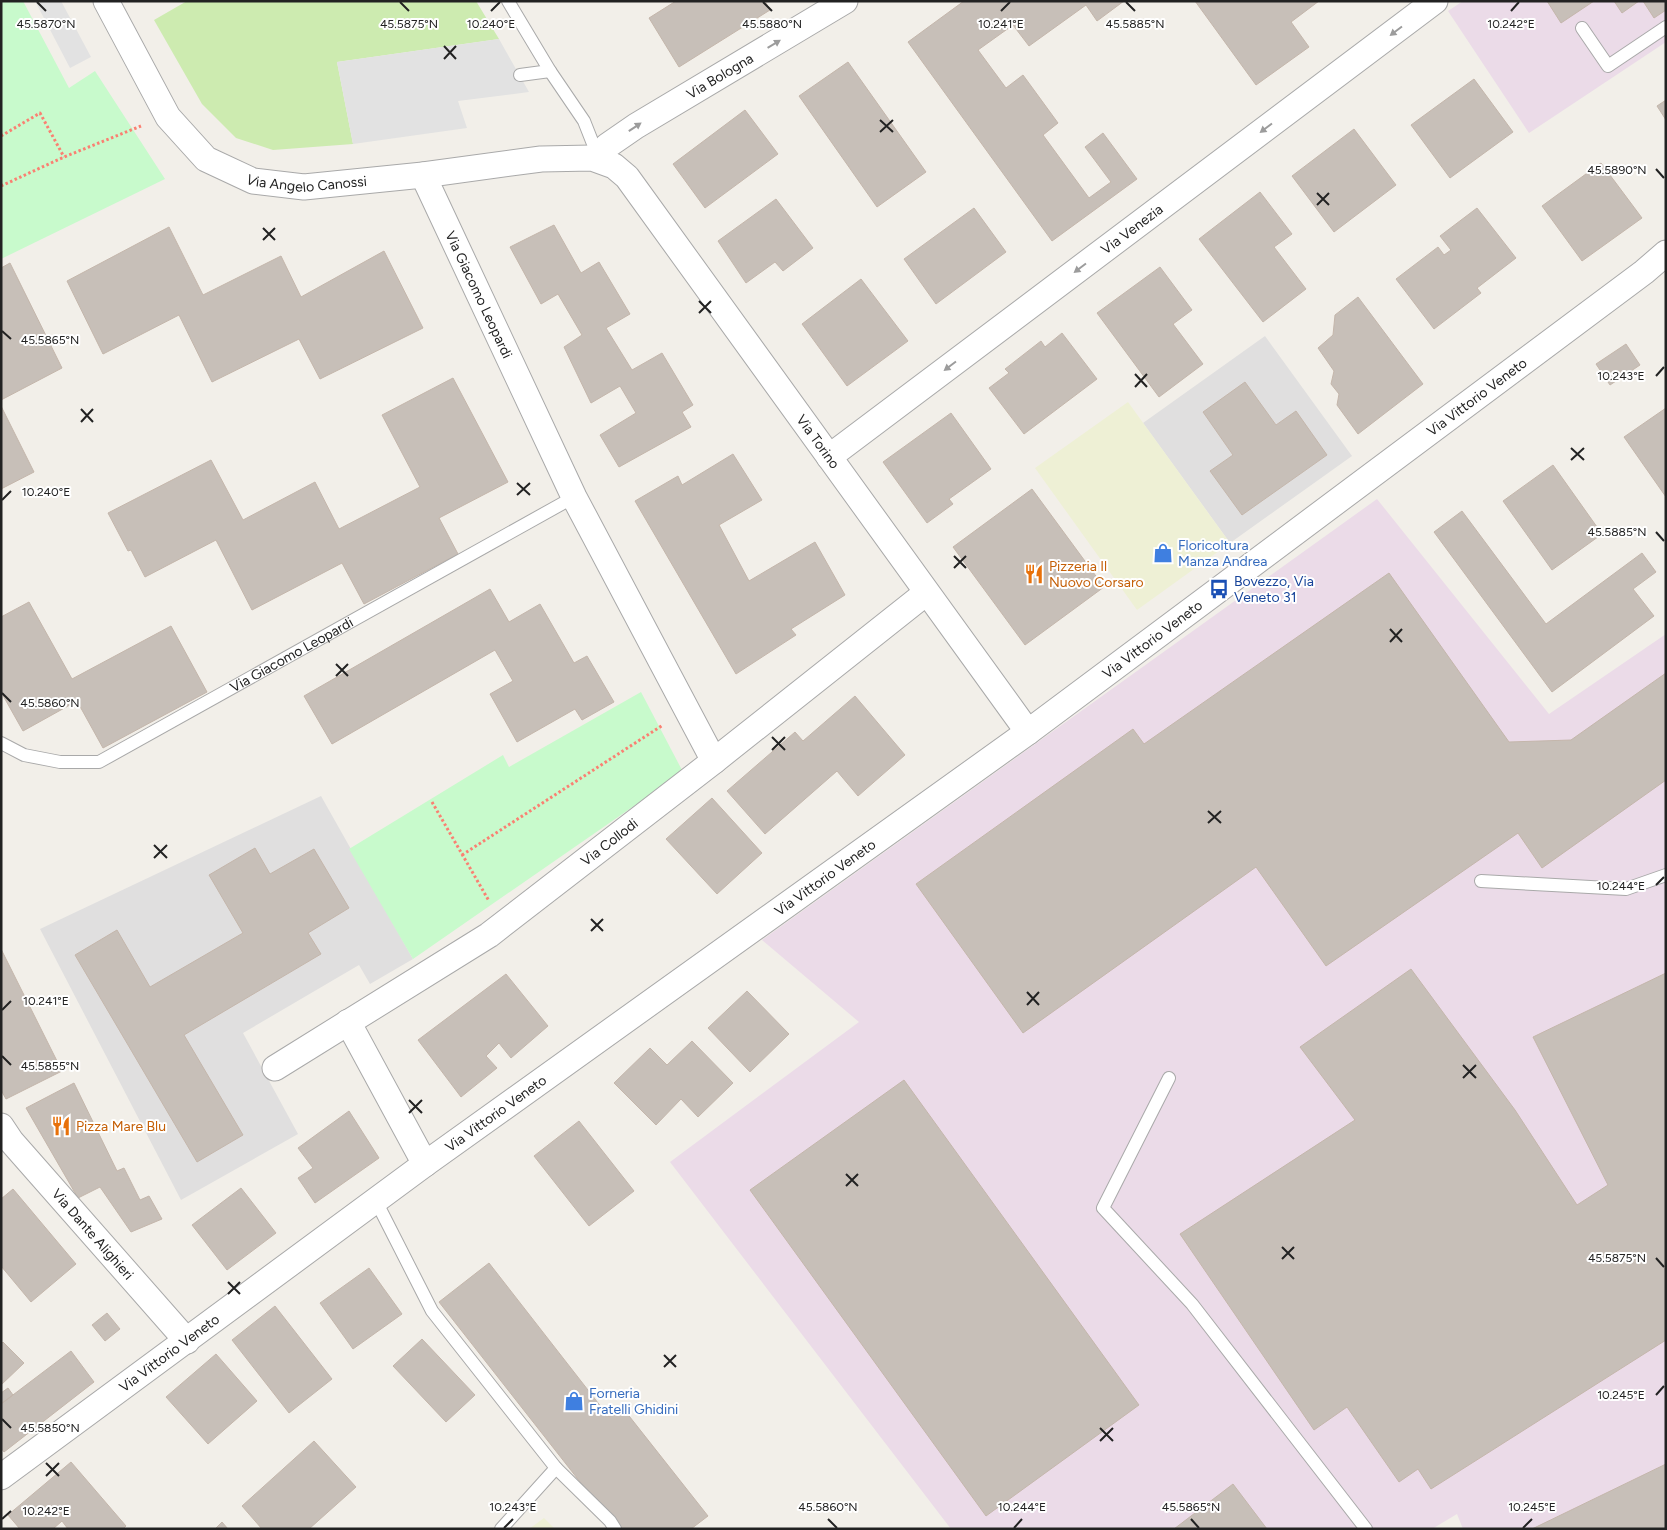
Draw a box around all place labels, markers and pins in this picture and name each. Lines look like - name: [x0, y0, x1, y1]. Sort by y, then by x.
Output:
- place label: Floricoltura Manza Andrea: [1178, 537, 1267, 570]
- shop icon: Floricoltura Manza Andrea: [1152, 542, 1174, 564]
- place label: Pizzeria Il Nuovo Corsaro: [1049, 558, 1144, 591]
- restaurant icon: Pizzeria Il Nuovo Corsaro: [1023, 563, 1045, 585]
- place label: Bovezzo, Via Veneto 31: [1234, 573, 1314, 606]
- bus stop icon: Bovezzo, Via Veneto 31: [1208, 578, 1230, 600]
- restaurant icon: Pizza Mare Blu: [50, 1115, 72, 1137]
- place label: Pizza Mare Blu: [76, 1118, 166, 1135]
- place label: Forneria Fratelli Ghidini: [589, 1385, 678, 1418]
- shop icon: Forneria Fratelli Ghidini: [563, 1390, 585, 1412]

